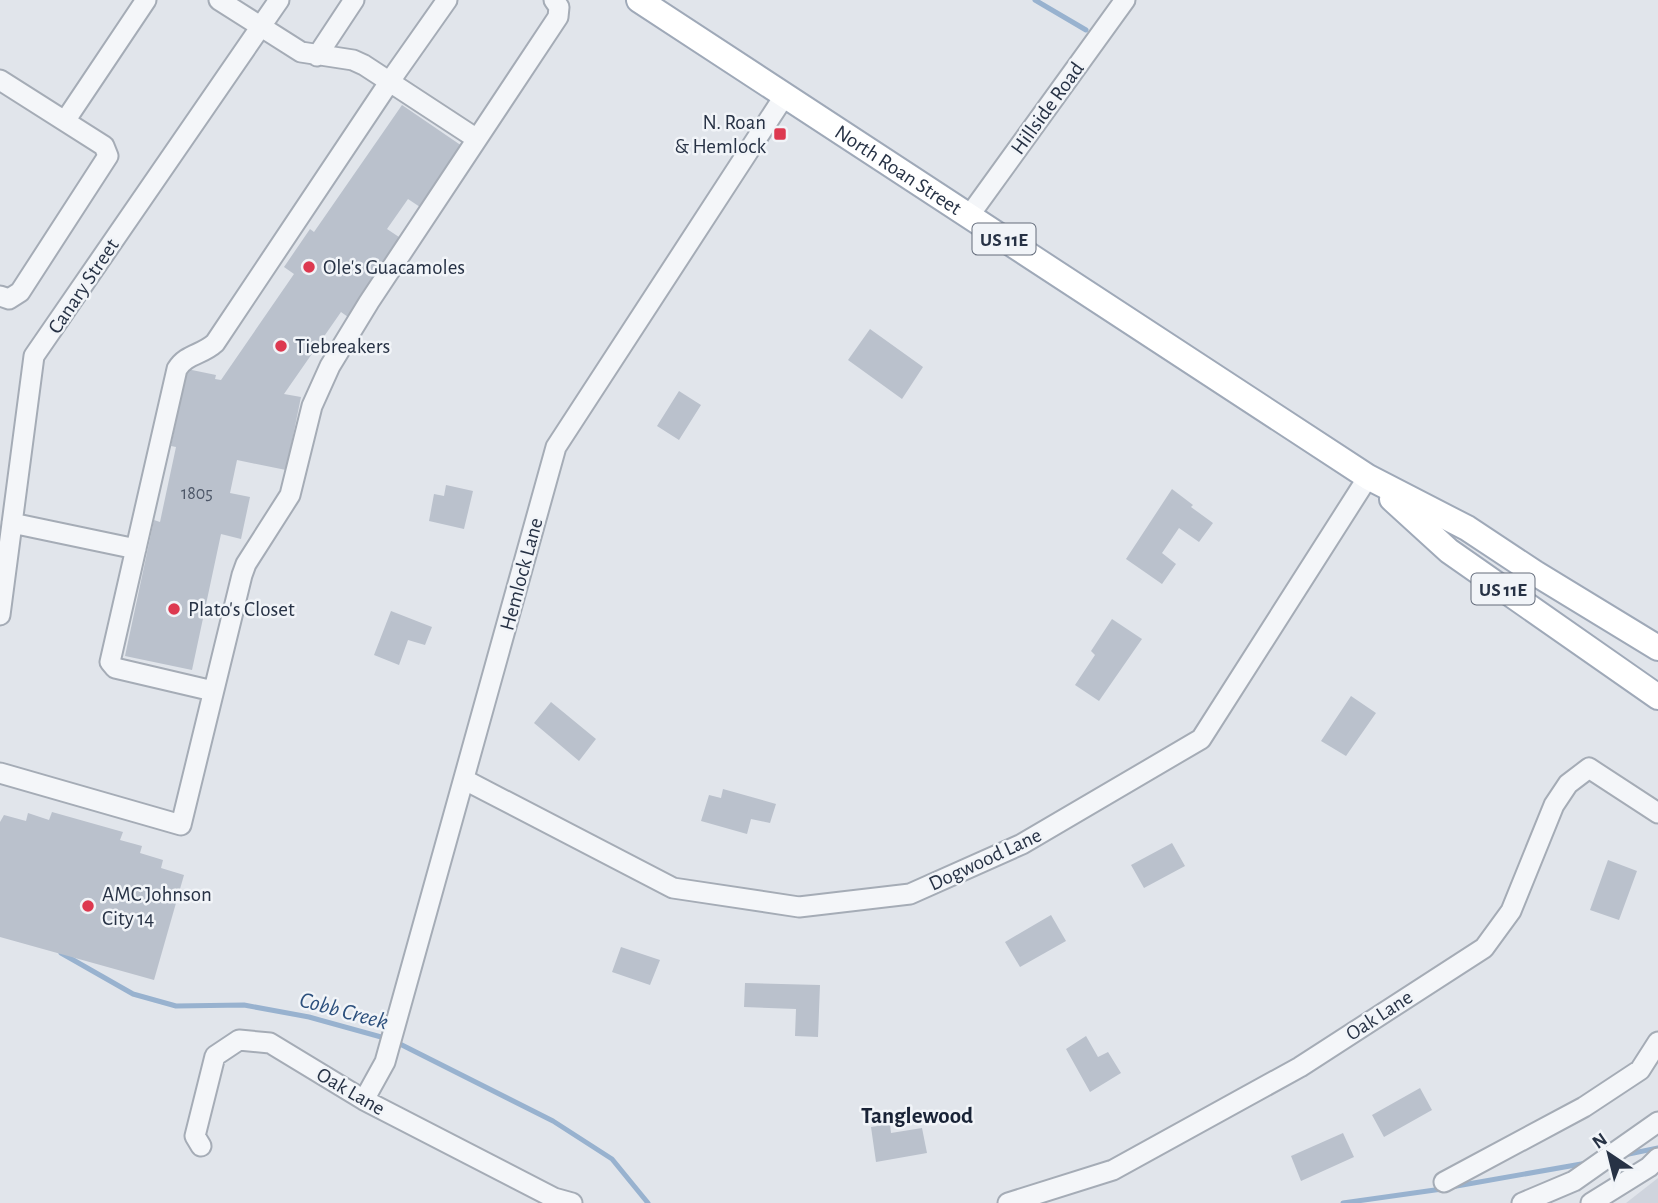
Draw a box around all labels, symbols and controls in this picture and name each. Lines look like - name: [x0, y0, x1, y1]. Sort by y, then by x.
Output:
- street label: Hillside Road: [1007, 58, 1088, 158]
- place label: N. Roan & Hemlock: [674, 112, 766, 157]
- street label: North Roan Street: [831, 121, 965, 219]
- marker: N. Roan & Hemlock: [772, 126, 788, 142]
- road number: US 11E: [972, 224, 1036, 255]
- street label: Canary Street: [44, 235, 123, 338]
- place label: Ole's Guacamoles: [323, 257, 465, 278]
- marker: Ole's Guacamoles: [301, 259, 317, 275]
- place label: Tiebreakers: [295, 336, 390, 357]
- marker: Tiebreakers: [273, 338, 289, 354]
- house number: 1805: [181, 485, 213, 503]
- street label: Hemlock Lane: [496, 515, 547, 633]
- road number: US 11E: [1472, 574, 1534, 604]
- place label: Plato's Closet: [188, 599, 295, 620]
- marker: Plato's Closet: [166, 601, 182, 617]
- street label: Dogwood Lane: [926, 824, 1045, 895]
- place label: AMC Johnson City 14: [102, 884, 212, 929]
- marker: AMC Johnson City 14: [80, 898, 96, 914]
- street label: Oak Lane: [1342, 986, 1416, 1045]
- water label: Cobb Creek: [297, 989, 391, 1034]
- street label: Oak Lane: [313, 1064, 388, 1119]
- district label: Tanglewood: [861, 1105, 973, 1128]
- north arrow: [1574, 1119, 1644, 1189]
- text: N: [1589, 1130, 1611, 1153]

